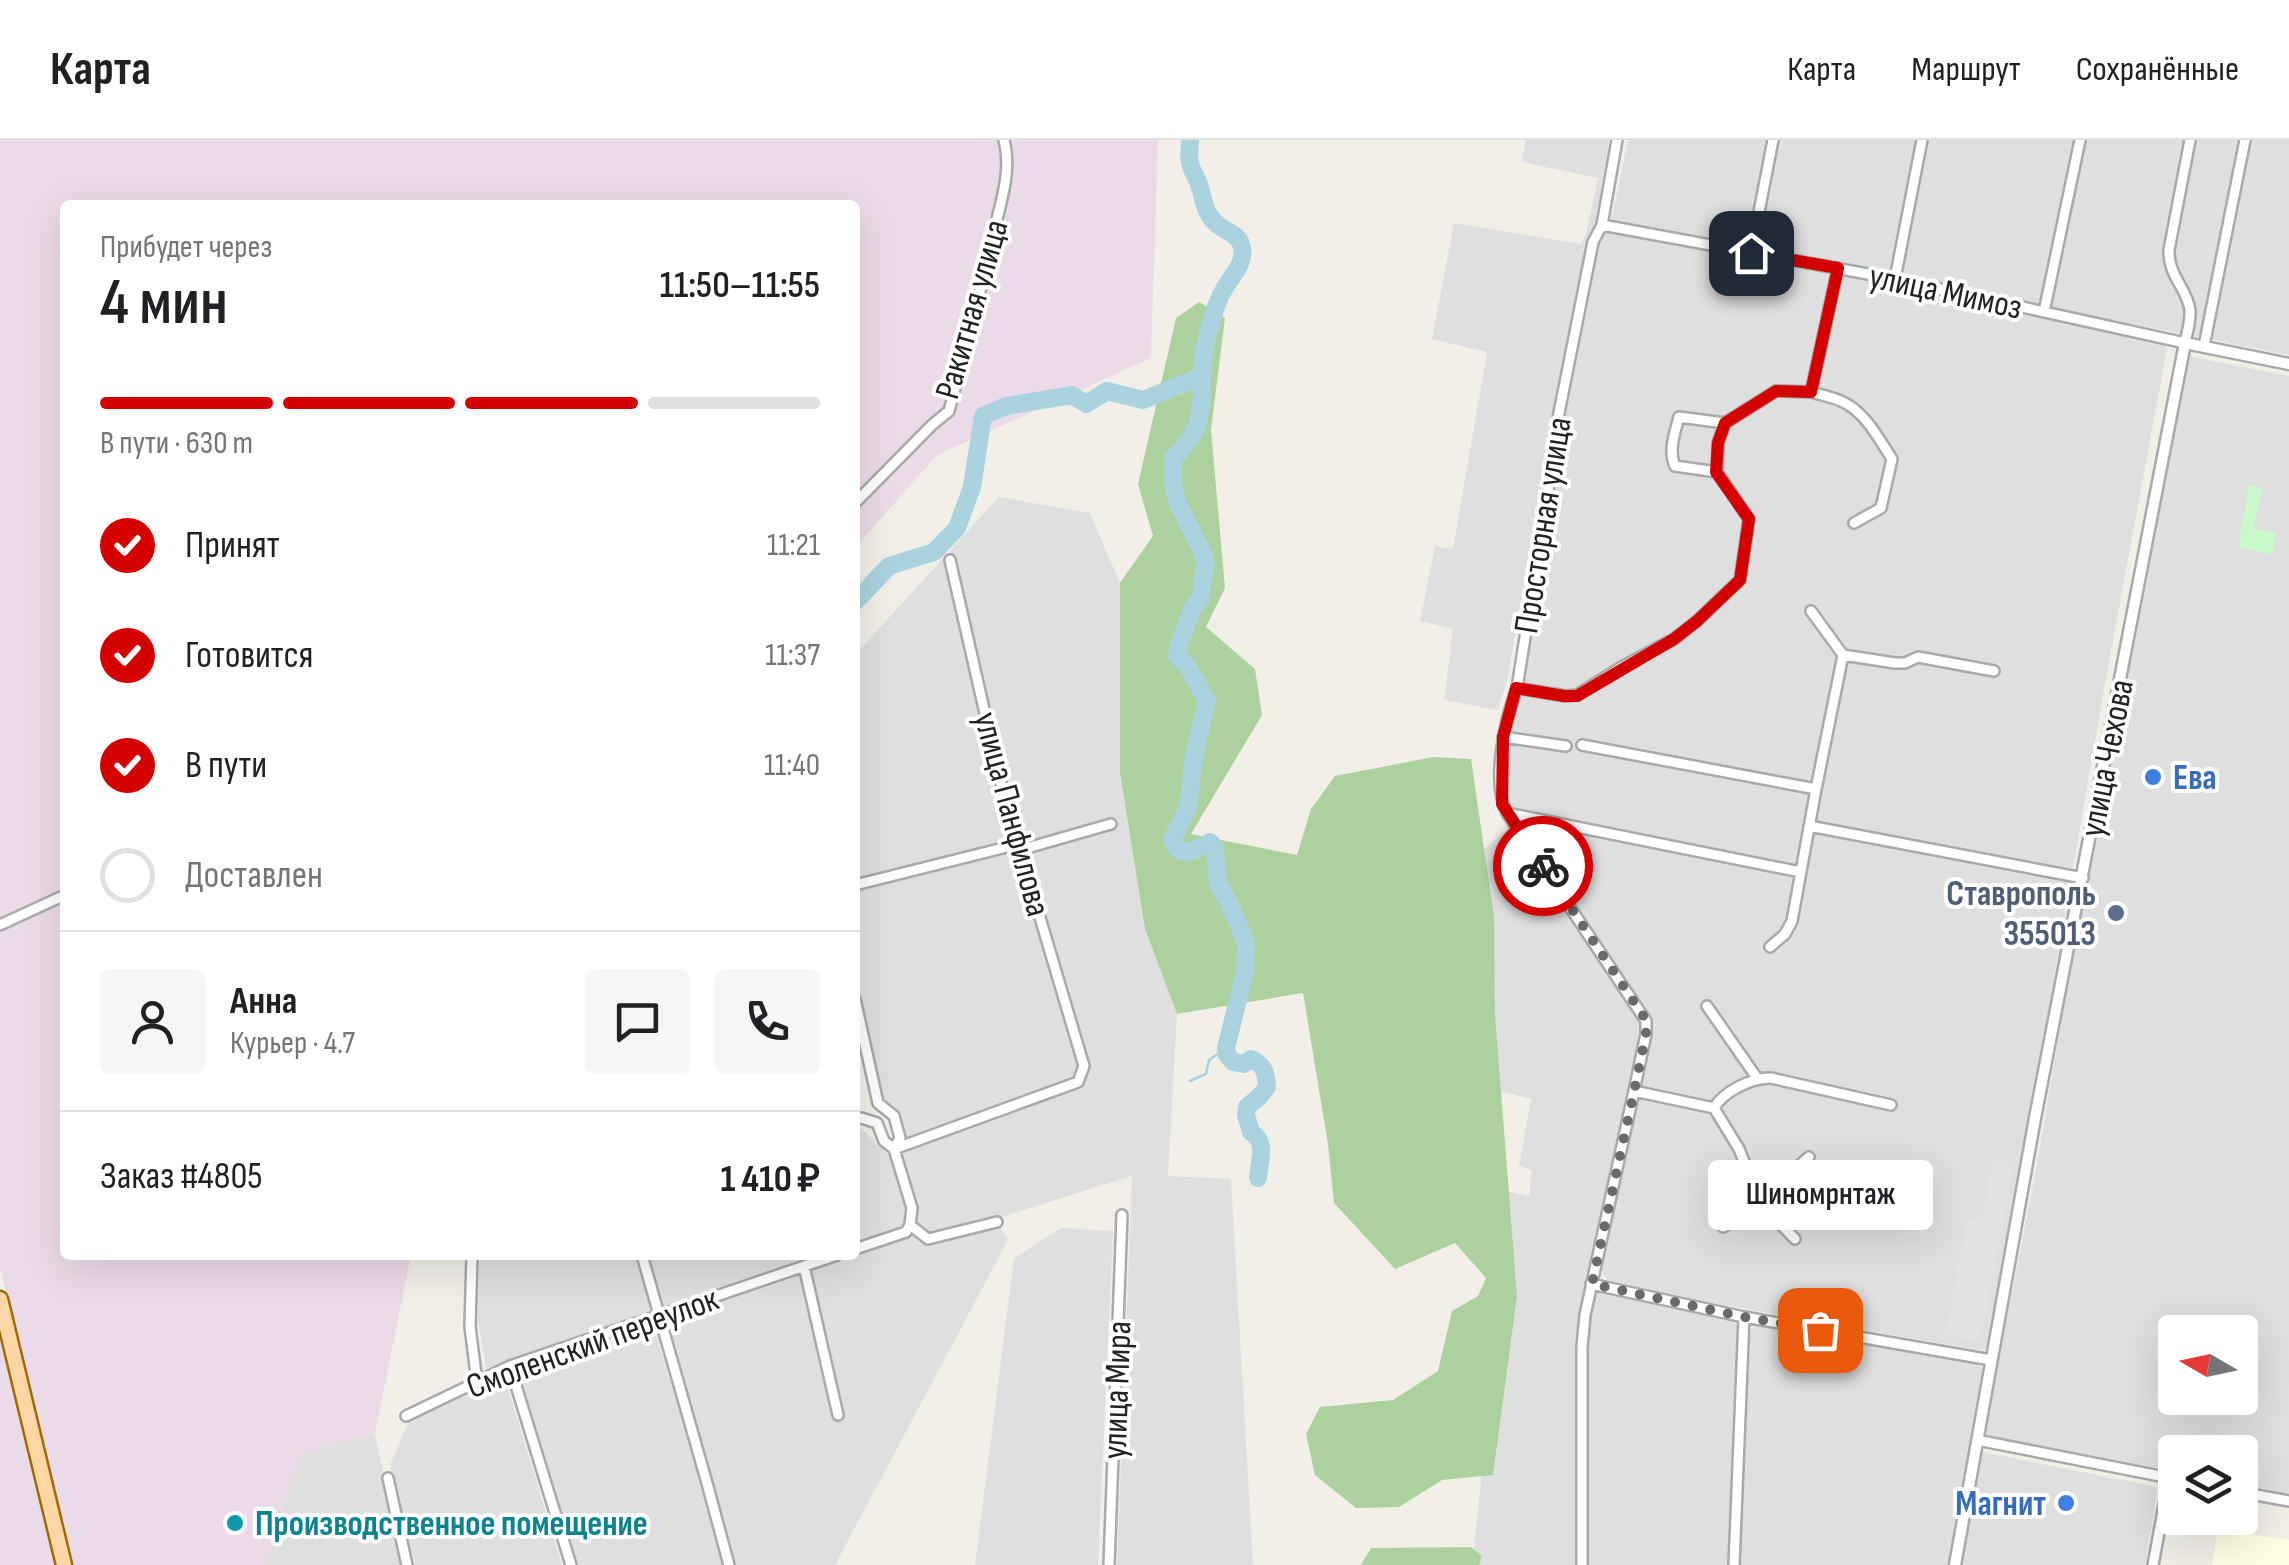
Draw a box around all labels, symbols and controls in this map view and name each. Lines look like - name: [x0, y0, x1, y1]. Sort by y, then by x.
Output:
- text: Карта: [50, 41, 151, 98]
- text: Карта: [1787, 48, 1856, 91]
- text: Маршрут: [1911, 48, 2021, 91]
- text: Сохранённые: [2076, 48, 2239, 91]
- pin: [1709, 211, 1794, 296]
- street label: Ракитная улица: [926, 215, 1019, 404]
- icon: home: [1724, 226, 1779, 281]
- text: Прибудет через: [100, 228, 272, 267]
- street label: улица Мимоз: [1865, 255, 2026, 330]
- text: 11:50–11:55: [660, 263, 820, 308]
- text: 4 мин: [100, 265, 228, 343]
- street label: Просторная улица: [1505, 414, 1582, 636]
- text: В пути · 630 m: [100, 424, 253, 463]
- icon: check: [100, 518, 155, 573]
- text: Принят: [185, 523, 280, 568]
- text: 11:21: [767, 526, 820, 565]
- icon: check: [100, 628, 155, 683]
- text: Готовится: [185, 633, 314, 678]
- text: 11:37: [765, 636, 820, 675]
- street label: улица Чехова: [2071, 676, 2144, 841]
- street label: улица Панфилова: [964, 708, 1059, 921]
- icon: check: [100, 738, 155, 793]
- text: В пути: [185, 743, 267, 788]
- text: 11:40: [764, 746, 820, 785]
- place label: Ева: [2173, 757, 2217, 800]
- marker: Ева: [2142, 766, 2164, 788]
- courier: [1493, 816, 1593, 916]
- icon: bike: [1516, 839, 1571, 894]
- text: Доставлен: [185, 853, 323, 898]
- place label: Ставрополь 355013: [1946, 873, 2096, 956]
- marker: Ставрополь 355013: [2105, 902, 2127, 924]
- button: person: [100, 969, 205, 1074]
- button: chat: [585, 969, 690, 1074]
- button: phone: [715, 969, 820, 1074]
- text: Анна: [230, 979, 297, 1024]
- text: Курьер · 4.7: [230, 1024, 355, 1063]
- text: Заказ #4805: [100, 1154, 263, 1199]
- text: 1 410 ₽: [720, 1157, 820, 1202]
- callout: Шиномрнтаж: [1708, 1160, 1932, 1230]
- text: Шиномрнтаж: [1746, 1175, 1895, 1214]
- street label: Смоленский переулок: [461, 1278, 725, 1409]
- pin: [1778, 1288, 1863, 1373]
- icon: bag: [1793, 1303, 1848, 1358]
- north arrow: [2158, 1315, 2258, 1415]
- map controls: [2158, 1315, 2258, 1535]
- street label: улица Мира: [1094, 1320, 1141, 1460]
- button: layers: [2158, 1435, 2258, 1535]
- place label: Магнит: [1955, 1483, 2046, 1526]
- marker: Магнит: [2055, 1492, 2077, 1514]
- place label: Производственное помещение: [255, 1503, 648, 1546]
- marker: Производственное помещение: [224, 1512, 246, 1534]

